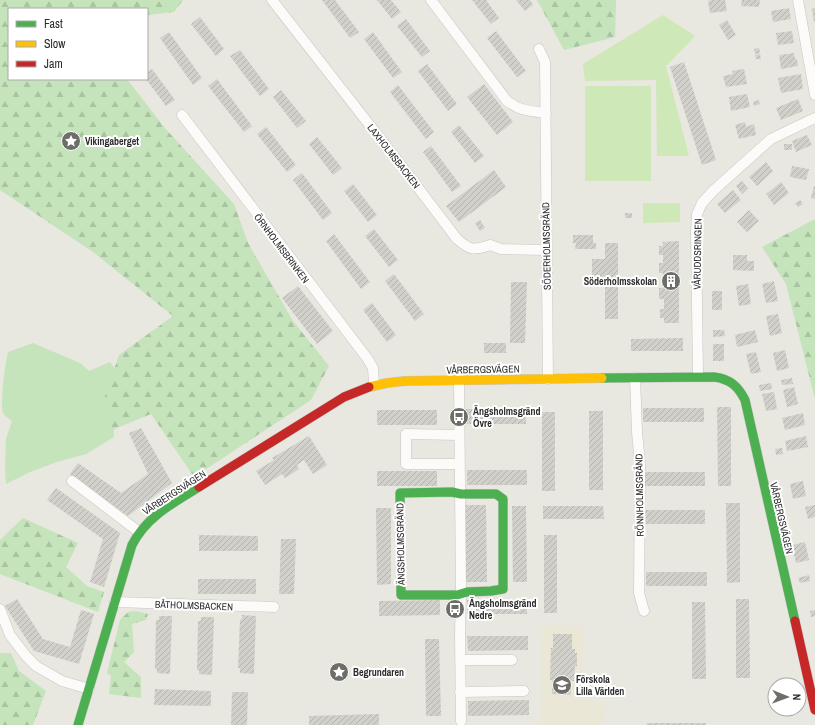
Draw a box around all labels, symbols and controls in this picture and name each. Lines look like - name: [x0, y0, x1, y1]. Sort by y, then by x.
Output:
- legend: [8, 8, 148, 80]
- text: Fast: [44, 16, 63, 32]
- text: Slow: [44, 36, 66, 52]
- text: Jam: [44, 56, 63, 72]
- street label: LAXHOLMSBACKEN: [364, 121, 423, 191]
- place icon: Vikingaberget: [60, 130, 82, 152]
- place label: Vikingaberget: [85, 135, 139, 148]
- street label: SÖDERHOLMSGRÄND: [539, 202, 554, 290]
- street label: ÖRNHOLMSBRINKEN: [251, 211, 312, 286]
- street label: VÅRUDDSRINGEN: [690, 218, 705, 290]
- building icon: Söderholmsskolan: [660, 270, 682, 292]
- place label: Söderholmsskolan: [584, 275, 657, 288]
- street label: VÅRBERGSVÄGEN: [446, 362, 520, 377]
- place label: Ängsholmsgränd Övre: [473, 404, 540, 430]
- bus stop icon: Ängsholmsgränd Övre: [448, 406, 470, 428]
- street label: RÖNNHOLMSGRÄND: [632, 453, 647, 537]
- street label: VÅRBERGSVÄGEN: [140, 467, 209, 518]
- street label: VÅRBERGSVÄGEN: [767, 481, 796, 555]
- street label: ÄNGSHOLMSGRÄND: [393, 503, 408, 586]
- place label: Ängsholmsgränd Nedre: [469, 596, 536, 622]
- street label: BÅTHOLMSBACKEN: [155, 598, 233, 613]
- bus stop icon: Ängsholmsgränd Nedre: [444, 598, 466, 620]
- place icon: Begrundaren: [328, 661, 350, 683]
- place label: Begrundaren: [353, 666, 404, 679]
- place label: Förskola Lilla Världen: [576, 673, 624, 698]
- school or university icon: Förskola Lilla Världen: [551, 674, 573, 696]
- north arrow: [767, 677, 807, 717]
- text: N: [790, 694, 804, 701]

